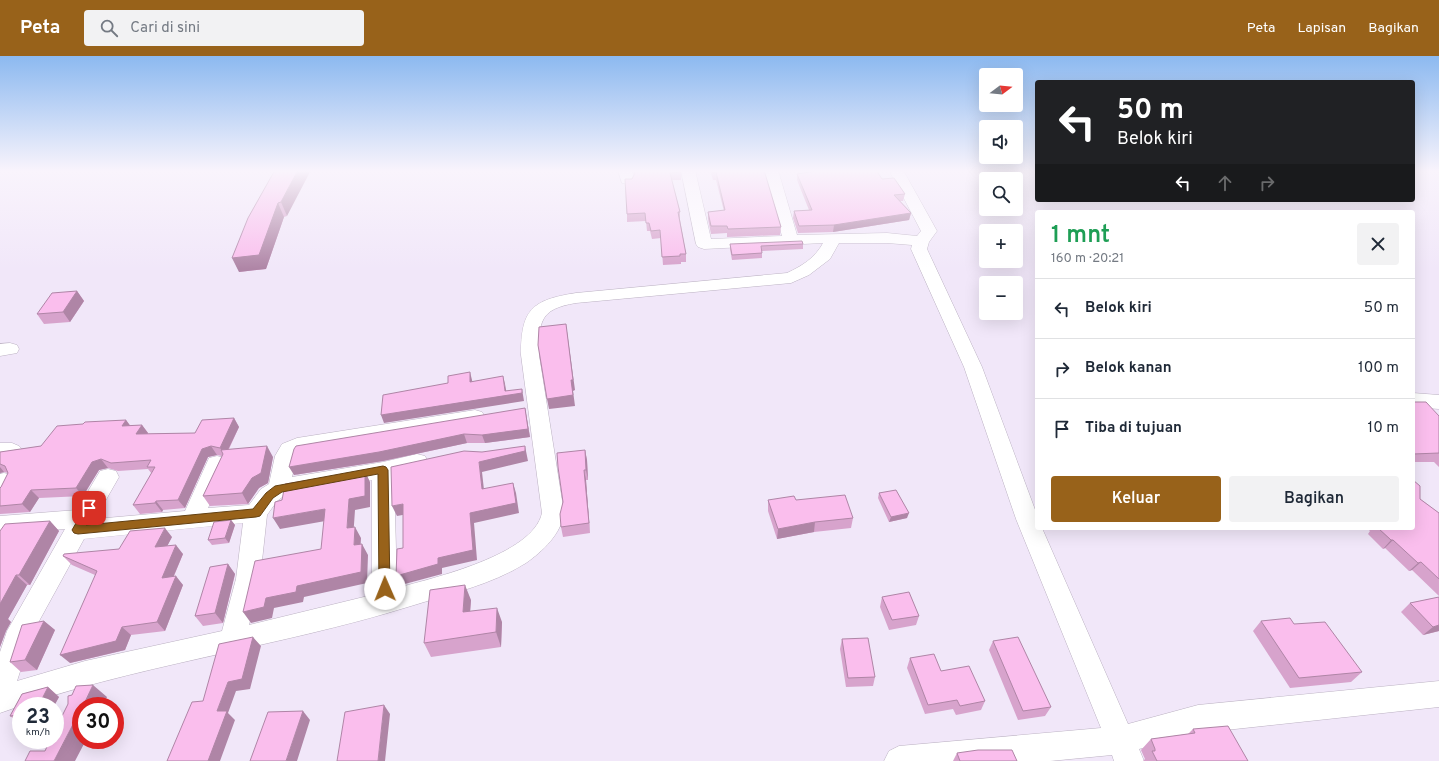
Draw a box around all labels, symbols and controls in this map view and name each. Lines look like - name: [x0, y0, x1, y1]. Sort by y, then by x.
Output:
- search box: [84, 10, 364, 46]
- text: Peta: [20, 16, 60, 40]
- icon: search: [98, 17, 120, 39]
- text: Cari di sini: [130, 19, 200, 38]
- text: Peta: [1247, 20, 1275, 37]
- text: Lapisan: [1297, 20, 1346, 37]
- text: Bagikan: [1368, 20, 1419, 37]
- north arrow: [979, 68, 1023, 112]
- map controls: [979, 68, 1023, 320]
- text: 50 m: [1117, 93, 1184, 129]
- icon: left: [1051, 96, 1103, 148]
- button: sound: [979, 120, 1023, 164]
- text: Belok kiri: [1117, 128, 1193, 151]
- button: search: [979, 172, 1023, 216]
- icon: left: [1172, 172, 1194, 194]
- icon: ahead: [1214, 172, 1236, 194]
- icon: right: [1256, 172, 1278, 194]
- text: 1 mnt: [1051, 221, 1110, 251]
- button: close: [1357, 223, 1399, 265]
- button: +: [979, 224, 1023, 268]
- text: 160 m · 20:21: [1051, 251, 1124, 267]
- button: −: [979, 276, 1023, 320]
- icon: left: [1051, 298, 1073, 320]
- text: Belok kiri: [1085, 299, 1152, 318]
- text: 50 m: [1364, 299, 1399, 318]
- icon: right: [1051, 358, 1073, 380]
- text: Belok kanan: [1085, 359, 1172, 378]
- text: 100 m: [1358, 359, 1399, 378]
- icon: arrive: [1051, 418, 1073, 440]
- text: Tiba di tujuan: [1085, 419, 1182, 438]
- text: 10 m: [1368, 419, 1399, 438]
- button: Keluar: [1051, 476, 1221, 522]
- button: Bagikan: [1229, 476, 1399, 522]
- pin: [72, 491, 106, 525]
- icon: arrive: [78, 497, 100, 519]
- position arrow: [364, 568, 406, 610]
- speed limit sign: 30: [72, 697, 124, 749]
- text: 23: [26, 705, 50, 731]
- text: km/h: [26, 726, 50, 739]

